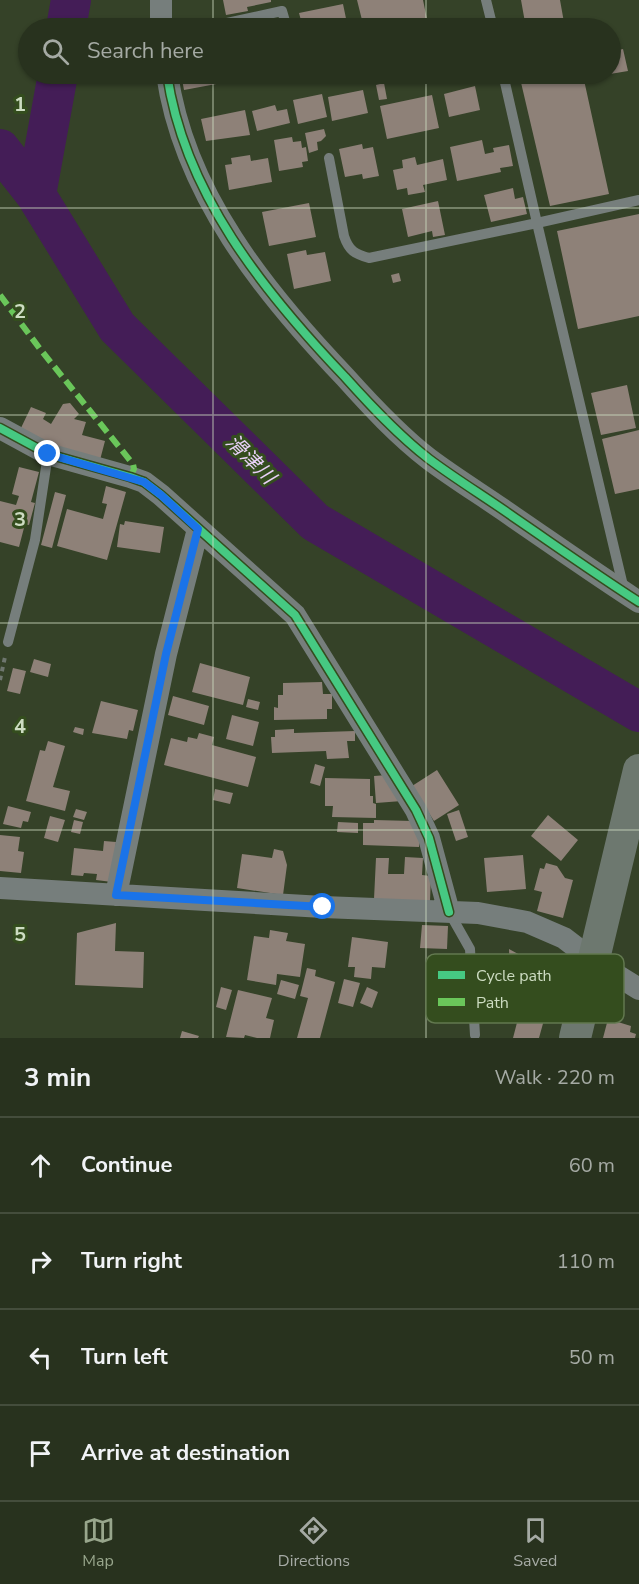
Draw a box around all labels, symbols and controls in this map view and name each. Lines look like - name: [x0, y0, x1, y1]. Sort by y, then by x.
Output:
- search box: [18, 18, 621, 84]
- icon: search: [39, 35, 72, 68]
- text: Search here: [87, 36, 204, 66]
- text: 1: [14, 91, 26, 118]
- text: 2: [14, 298, 26, 325]
- water label: 滑津川: [220, 429, 283, 492]
- route end: [34, 440, 60, 466]
- text: 3: [14, 506, 26, 533]
- text: 4: [14, 713, 26, 740]
- route start: [309, 893, 335, 919]
- text: 5: [14, 921, 26, 948]
- legend: [426, 954, 624, 1023]
- text: Cycle path: [476, 965, 552, 987]
- text: Path: [476, 992, 509, 1014]
- text: 3 min: [24, 1060, 91, 1095]
- text: Walk · 220 m: [495, 1064, 615, 1091]
- icon: ahead: [24, 1149, 57, 1182]
- text: Continue: [81, 1150, 172, 1180]
- text: 60 m: [569, 1152, 615, 1179]
- icon: right: [24, 1245, 57, 1278]
- text: Turn right: [81, 1246, 182, 1276]
- text: 110 m: [557, 1248, 615, 1275]
- icon: left: [24, 1341, 57, 1374]
- text: Turn left: [81, 1342, 168, 1372]
- text: 50 m: [569, 1344, 615, 1371]
- icon: arrive: [24, 1437, 57, 1470]
- text: Arrive at destination: [81, 1438, 290, 1468]
- tab: Map: [82, 1514, 115, 1572]
- tab: Directions: [278, 1514, 350, 1572]
- tab: Saved: [513, 1514, 557, 1572]

